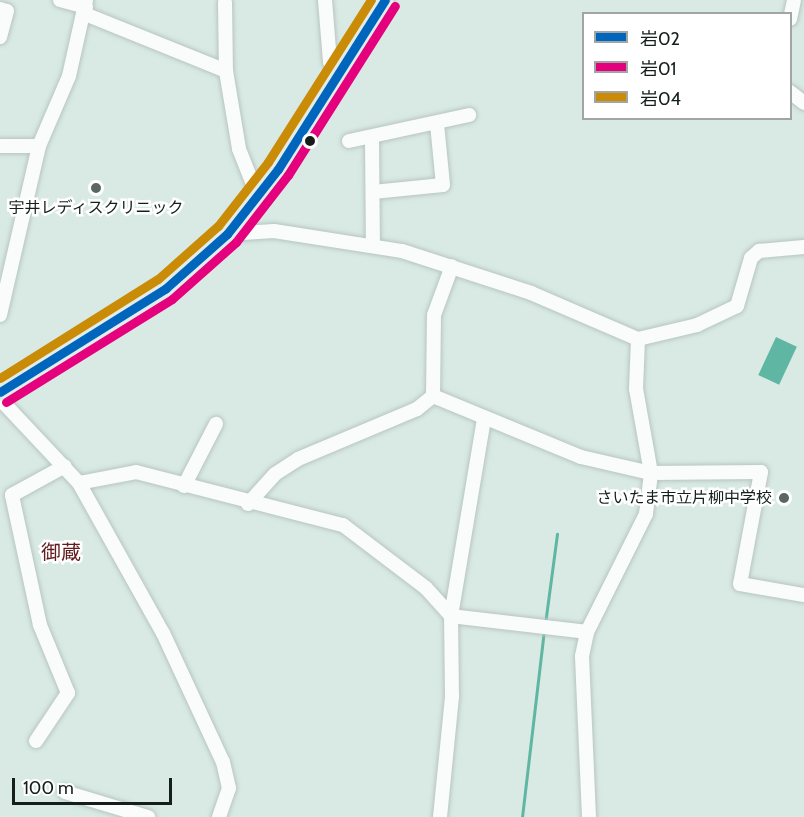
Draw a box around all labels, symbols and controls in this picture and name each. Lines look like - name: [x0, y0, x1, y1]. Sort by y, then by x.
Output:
- legend: [582, 12, 792, 120]
- text: 岩02: [640, 28, 680, 50]
- text: 岩01: [640, 58, 676, 80]
- text: 岩04: [640, 88, 681, 110]
- unlabelled marker: [304, 135, 316, 147]
- marker: 宇井レディスクリニック: [87, 179, 105, 197]
- place label: 宇井レディスクリニック: [8, 198, 184, 218]
- place label: さいたま市立片柳中学校: [596, 488, 772, 508]
- marker: さいたま市立片柳中学校: [777, 491, 791, 505]
- district label: 御蔵: [41, 540, 81, 564]
- scale bar: [15, 766, 176, 804]
- text: 100 m: [23, 777, 74, 799]

